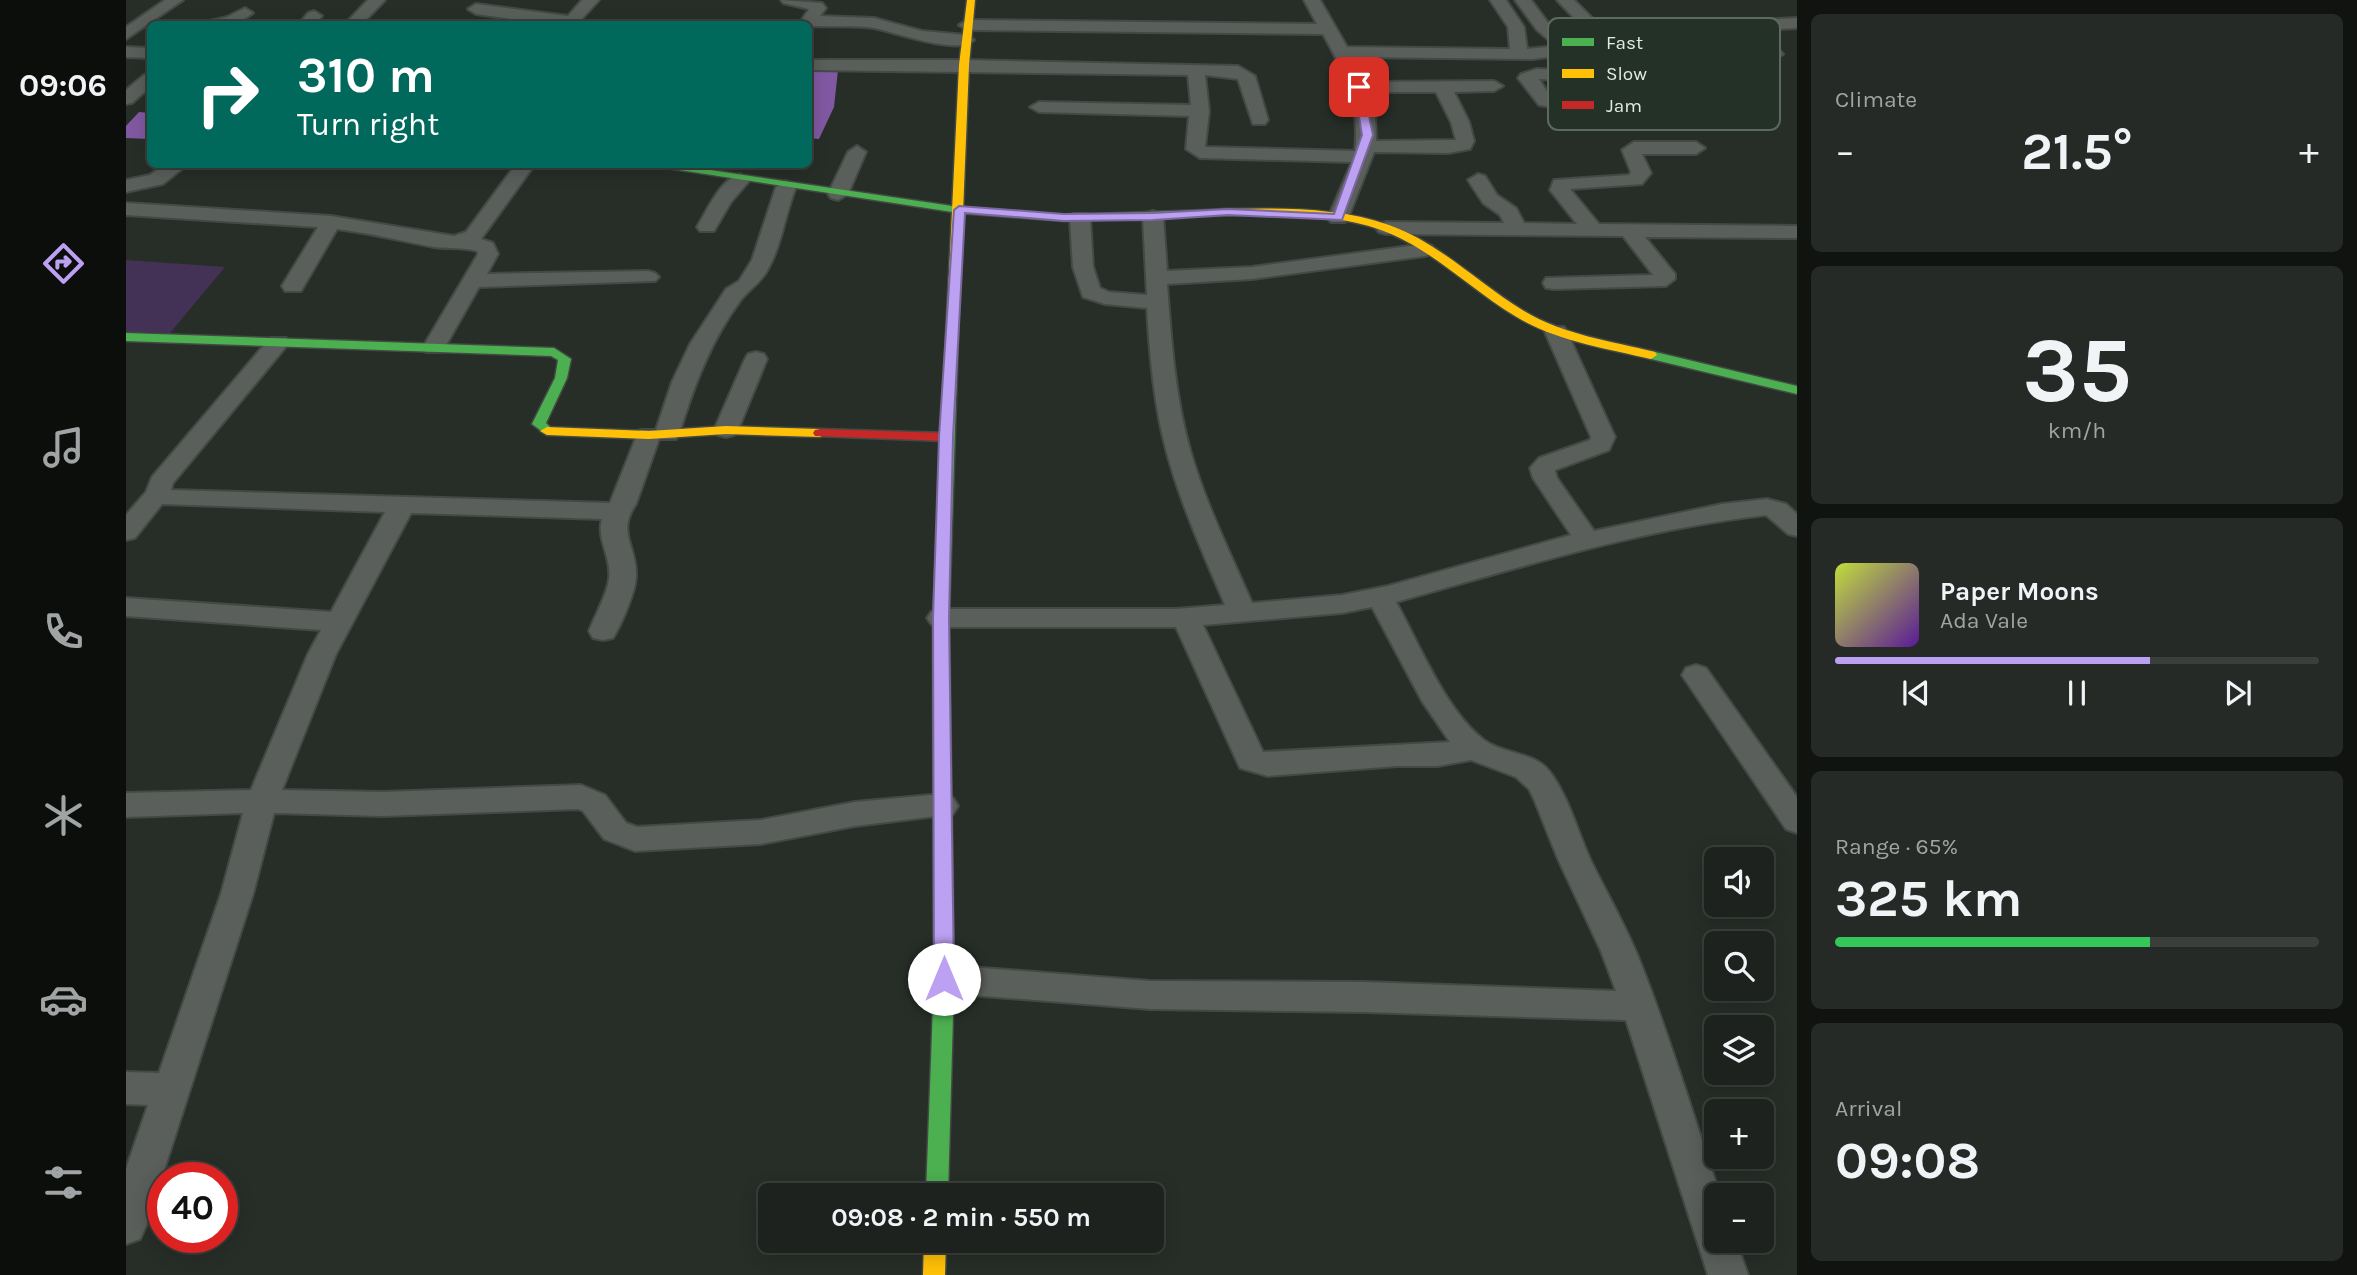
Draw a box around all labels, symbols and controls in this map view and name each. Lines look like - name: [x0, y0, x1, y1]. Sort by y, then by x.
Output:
- legend: [1548, 18, 1780, 130]
- text: Fast: [1606, 32, 1643, 54]
- text: 310 m: [297, 47, 435, 104]
- icon: right: [182, 49, 273, 140]
- pin: [1329, 57, 1389, 117]
- text: Slow: [1606, 63, 1647, 85]
- text: 09:06: [19, 67, 107, 104]
- icon: arrive: [1340, 68, 1378, 106]
- text: Climate: [1835, 86, 1917, 113]
- text: Jam: [1606, 95, 1642, 117]
- text: Turn right: [297, 106, 439, 143]
- text: 21.5°: [2021, 121, 2133, 182]
- text: −: [1835, 129, 1855, 174]
- text: +: [2299, 129, 2319, 174]
- icon: directions: [39, 239, 88, 288]
- text: 35: [2022, 318, 2132, 424]
- text: km/h: [2048, 417, 2106, 444]
- icon: music: [39, 423, 88, 472]
- text: Paper Moons: [1940, 576, 2099, 607]
- icon: phone: [39, 607, 88, 656]
- text: Ada Vale: [1940, 607, 2028, 634]
- icon: previous: [1897, 674, 1935, 712]
- icon: pause: [2058, 674, 2096, 712]
- icon: next: [2219, 674, 2257, 712]
- icon: climate: [39, 791, 88, 840]
- text: Range · 65%: [1835, 833, 1958, 860]
- map controls: [1704, 847, 1774, 1253]
- button: sound: [1704, 847, 1774, 917]
- text: 325 km: [1835, 868, 2022, 929]
- button: search: [1704, 931, 1774, 1001]
- position arrow: [907, 942, 981, 1016]
- icon: car: [39, 975, 88, 1024]
- button: layers: [1704, 1015, 1774, 1085]
- text: Arrival: [1835, 1095, 1902, 1122]
- button: +: [1704, 1099, 1774, 1169]
- text: 09:08: [1835, 1130, 1980, 1191]
- icon: filters: [39, 1158, 88, 1207]
- speed limit sign: 40: [147, 1162, 238, 1253]
- button: −: [1704, 1183, 1774, 1253]
- text: 09:08 · 2 min · 550 m: [831, 1202, 1091, 1233]

